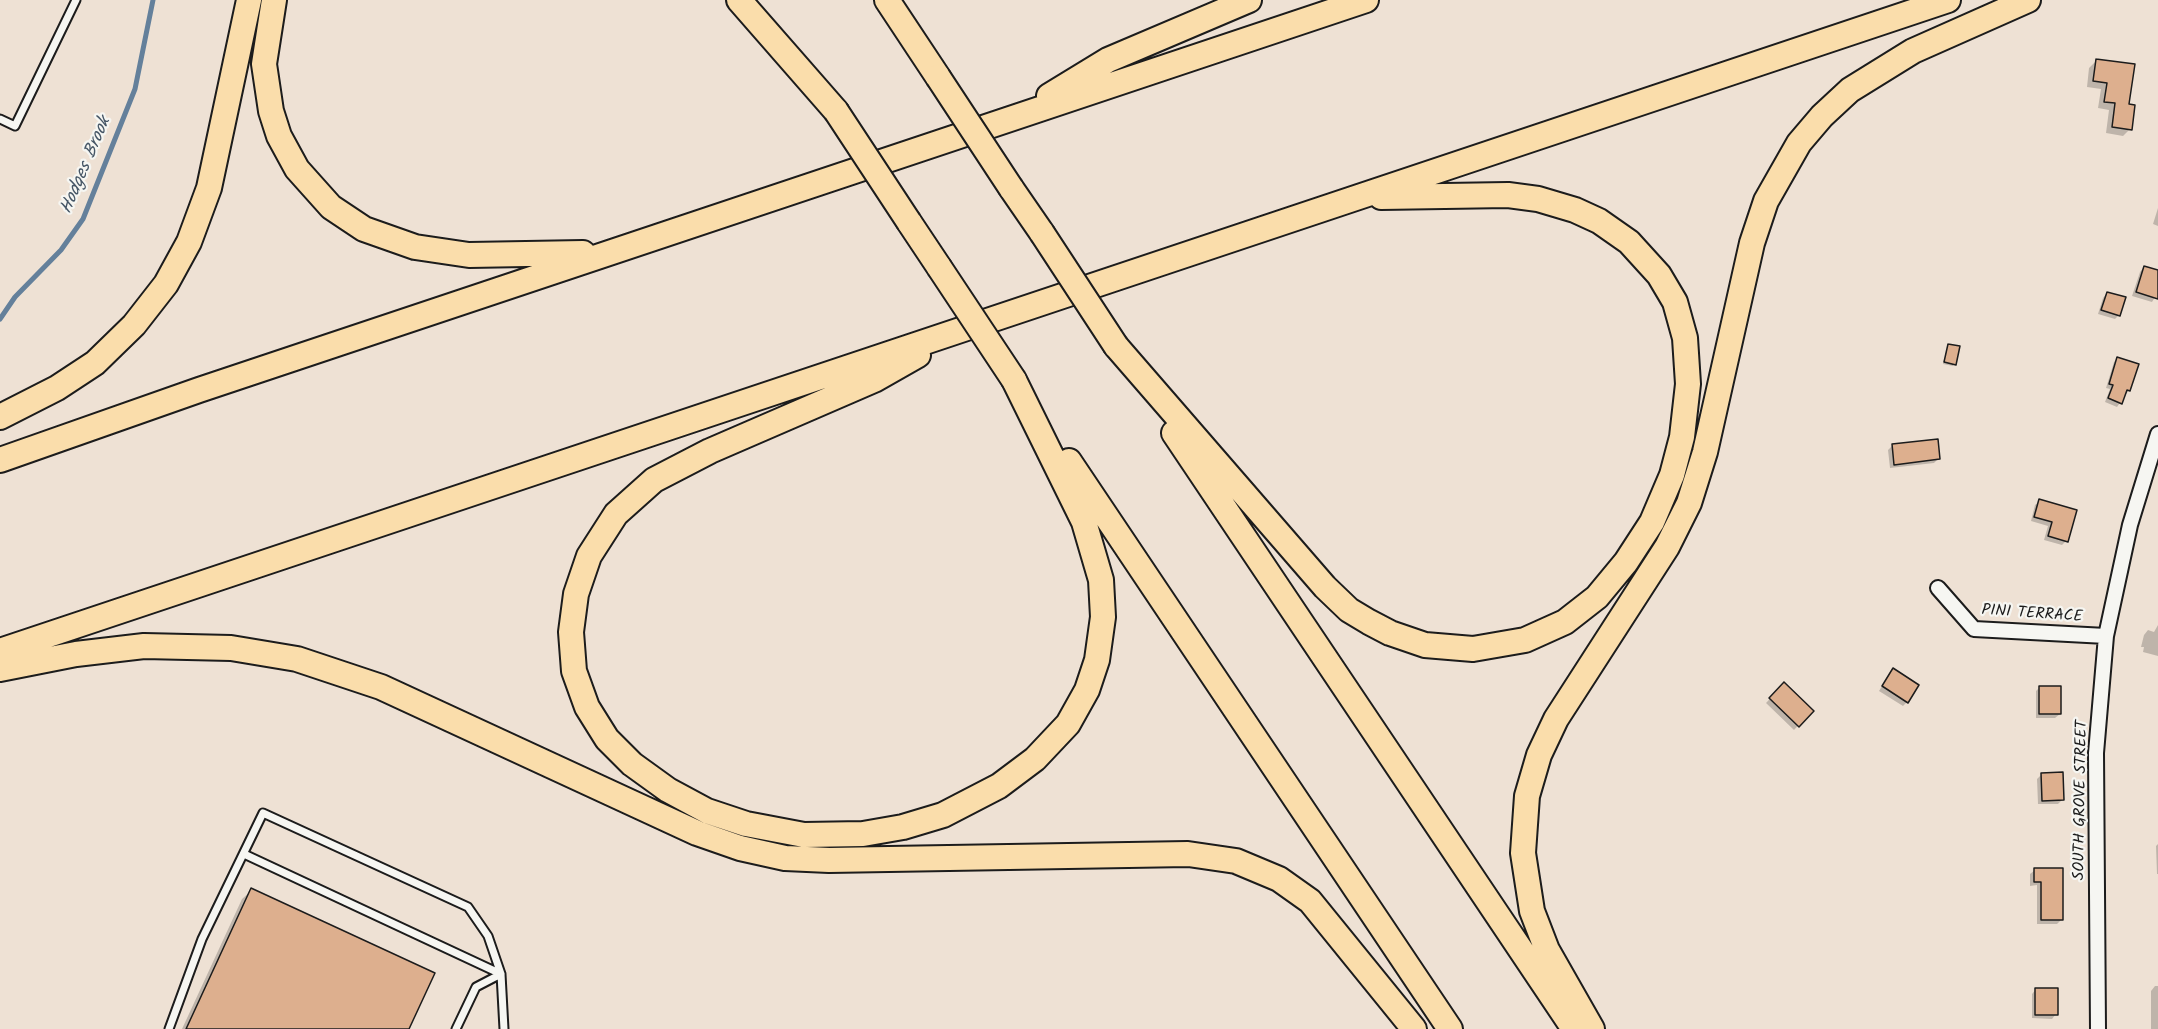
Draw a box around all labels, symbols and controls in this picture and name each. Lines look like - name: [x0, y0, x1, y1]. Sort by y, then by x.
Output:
- water label: Hodges Brook: [57, 114, 117, 218]
- street label: PINI TERRACE: [1981, 602, 2083, 628]
- street label: SOUTH GROVE STREET: [2071, 720, 2093, 880]

